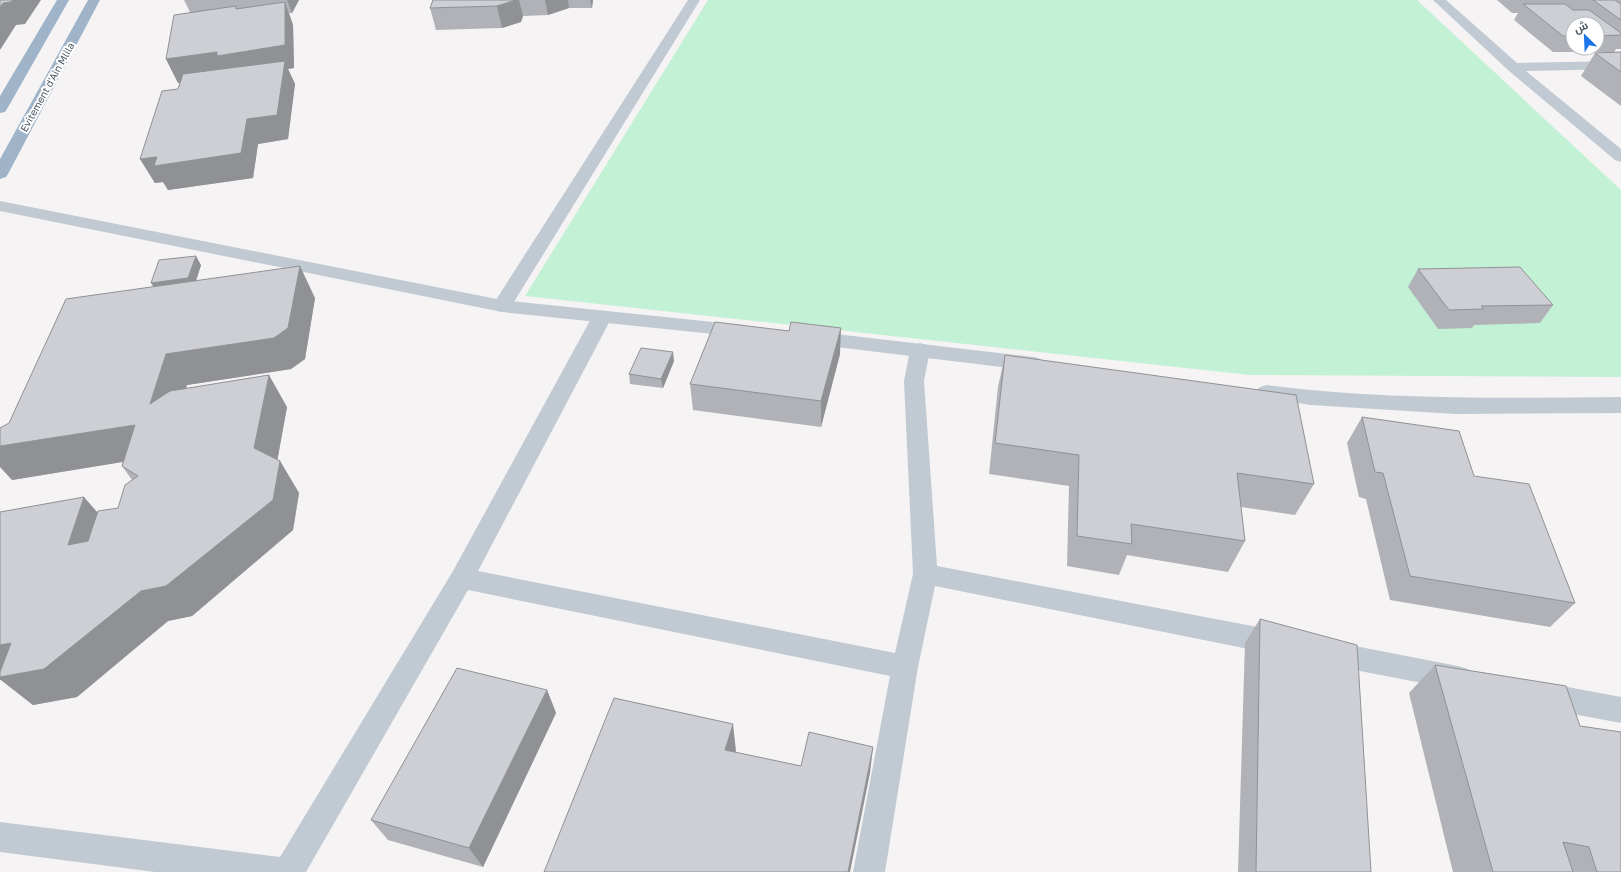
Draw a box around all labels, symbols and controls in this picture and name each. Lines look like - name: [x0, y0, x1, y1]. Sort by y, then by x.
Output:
- north arrow: [1565, 16, 1605, 56]
- text: ش: [1572, 18, 1590, 36]
- street label: Evitement d'Ain Mlila: [17, 40, 77, 134]

